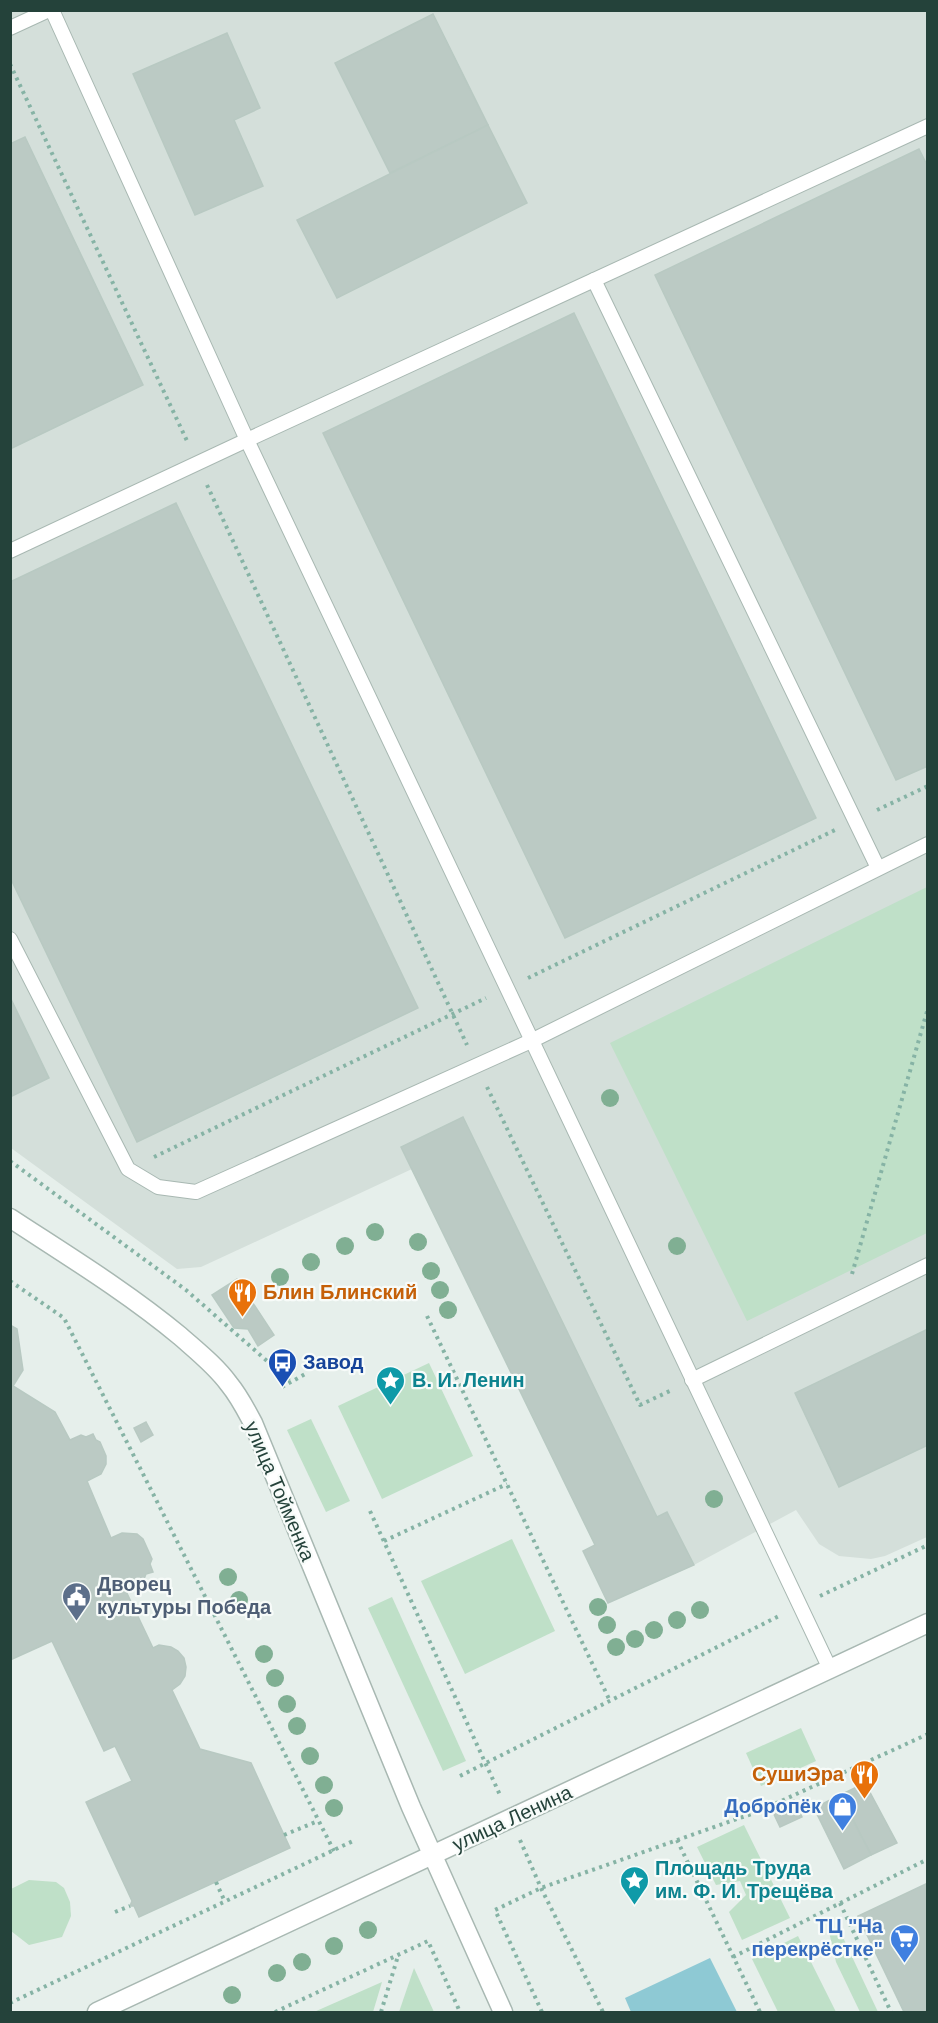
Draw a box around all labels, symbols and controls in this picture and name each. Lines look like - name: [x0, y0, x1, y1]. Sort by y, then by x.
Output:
- restaurant icon: Блин Блинский: [226, 1276, 258, 1318]
- place label: Блин Блинский: [263, 1281, 417, 1303]
- bus stop icon: Завод: [266, 1346, 298, 1388]
- place label: Завод: [303, 1351, 364, 1373]
- place icon: В. И. Ленин: [375, 1364, 407, 1406]
- place label: В. И. Ленин: [412, 1369, 525, 1391]
- street label: улица Тойменка: [241, 1418, 320, 1565]
- place label: Дворец культуры Победа: [97, 1573, 272, 1618]
- public building icon: Дворец культуры Победа: [60, 1580, 92, 1622]
- restaurant icon: СушиЭра: [849, 1758, 881, 1800]
- place label: СушиЭра: [752, 1763, 845, 1785]
- street label: улица Ленина: [449, 1780, 576, 1855]
- shop icon: Добропёк: [826, 1790, 858, 1832]
- place label: Добропёк: [724, 1795, 822, 1817]
- place label: Площадь Труда им. Ф. И. Трещёва: [655, 1857, 834, 1902]
- place icon: Площадь Труда им. Ф. И. Трещёва: [618, 1864, 650, 1906]
- place label: ТЦ "На перекрёстке": [752, 1915, 884, 1960]
- supermarket icon: ТЦ "На перекрёстке": [888, 1922, 920, 1964]

